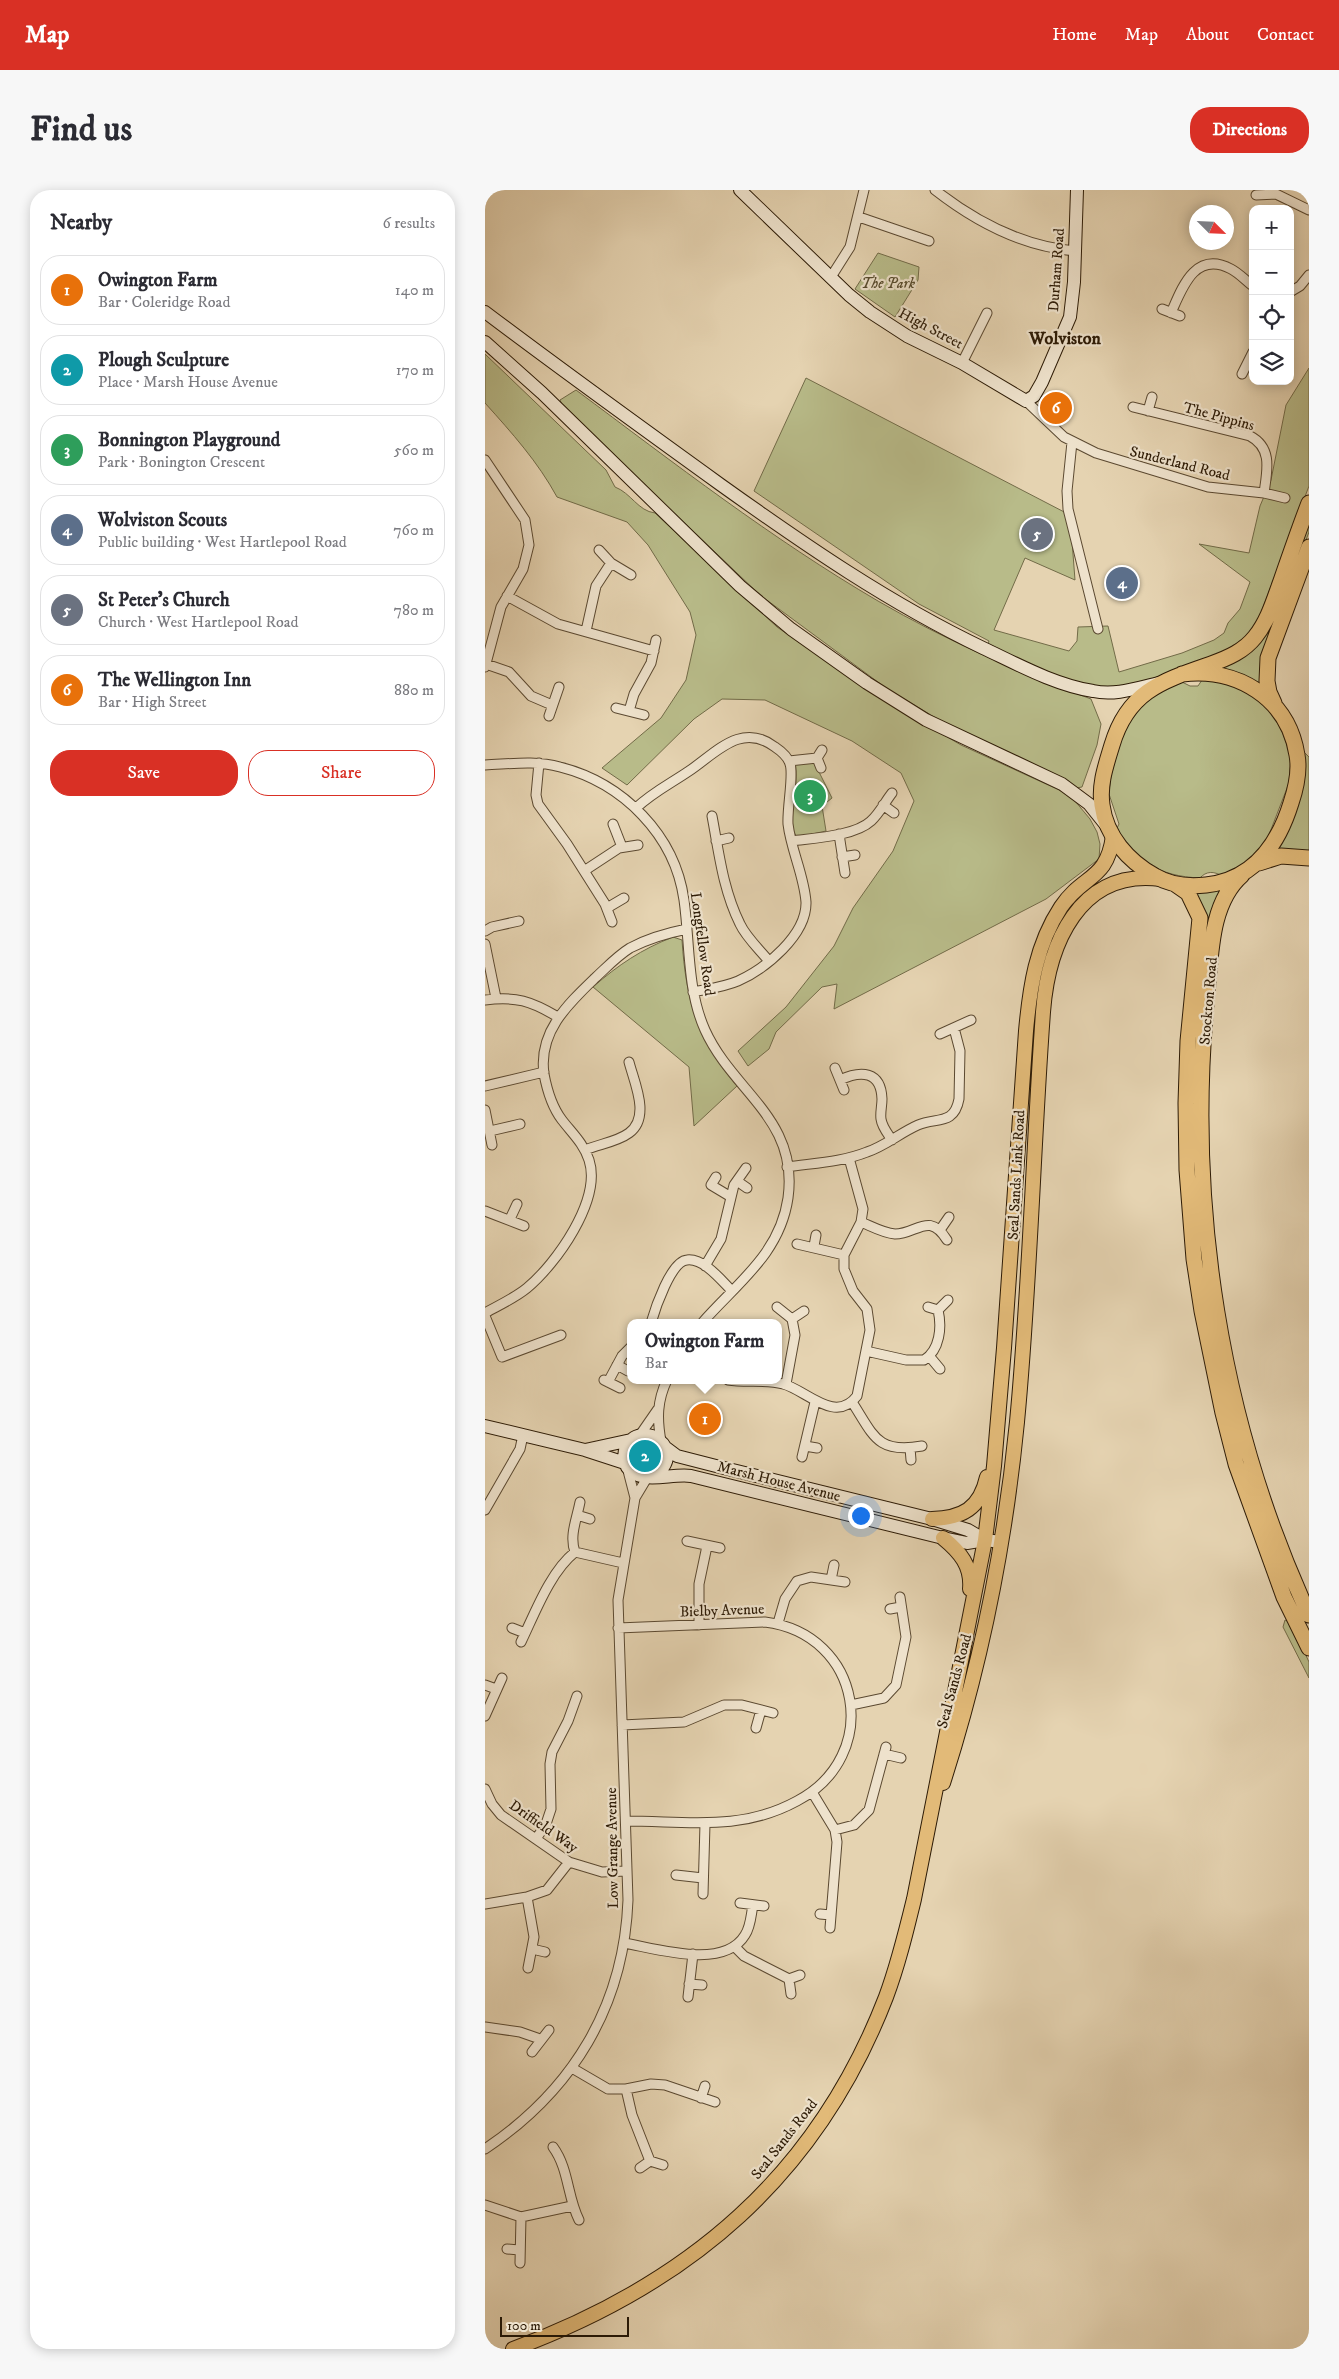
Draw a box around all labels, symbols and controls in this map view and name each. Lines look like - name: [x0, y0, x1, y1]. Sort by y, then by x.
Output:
- text: Map: [25, 20, 69, 50]
- text: Home: [1052, 24, 1097, 46]
- text: Map: [1125, 24, 1158, 46]
- text: About: [1186, 24, 1229, 46]
- text: Contact: [1257, 24, 1314, 46]
- button: Directions: [1190, 107, 1309, 153]
- text: Find us: [30, 108, 132, 152]
- north arrow: [1189, 205, 1234, 250]
- map controls: [1249, 205, 1294, 385]
- button: +: [1249, 205, 1294, 250]
- text: Nearby: [50, 210, 112, 236]
- text: 6 results: [382, 213, 435, 233]
- street label: Durham Road: [1044, 227, 1069, 312]
- button: −: [1249, 250, 1294, 295]
- text: Owington Farm: [98, 269, 217, 292]
- park label: The Park: [861, 274, 916, 293]
- text: 1: [64, 280, 70, 300]
- text: 140 m: [395, 280, 434, 300]
- text: Bar · Coleridge Road: [98, 292, 230, 312]
- button: locate: [1249, 295, 1294, 340]
- street label: High Street: [895, 304, 966, 353]
- district label: Wolviston: [1028, 328, 1102, 350]
- button: layers: [1249, 340, 1294, 385]
- text: Plough Sculpture: [98, 349, 229, 372]
- text: 2: [63, 360, 71, 380]
- text: 170 m: [396, 360, 434, 380]
- text: Place · Marsh House Avenue: [98, 372, 278, 392]
- pin: 6: [1040, 389, 1072, 427]
- street label: The Pippins: [1181, 398, 1257, 435]
- text: Bonnington Playground: [98, 429, 280, 452]
- text: 3: [64, 440, 70, 460]
- text: 560 m: [394, 440, 434, 460]
- street label: Sunderland Road: [1128, 442, 1232, 485]
- text: Park · Bonington Crescent: [98, 452, 265, 472]
- text: Wolviston Scouts: [98, 509, 227, 532]
- pin: 5: [1021, 515, 1053, 553]
- text: 4: [62, 520, 72, 540]
- text: 760 m: [393, 520, 434, 540]
- text: Public building · West Hartlepool Road: [98, 532, 347, 552]
- pin: 4: [1106, 564, 1138, 602]
- text: St Peter's Church: [98, 589, 230, 612]
- text: 5: [63, 600, 71, 620]
- text: 780 m: [394, 600, 434, 620]
- text: Church · West Hartlepool Road: [98, 612, 299, 632]
- text: The Wellington Inn: [98, 669, 251, 692]
- text: 6: [63, 680, 71, 700]
- text: 880 m: [394, 680, 434, 700]
- text: Bar · High Street: [98, 692, 207, 712]
- button: Save: [50, 750, 238, 796]
- button: Share: [248, 750, 435, 796]
- pin: 3: [794, 777, 826, 815]
- street label: Longfellow Road: [686, 891, 719, 998]
- street label: Stockton Road: [1195, 956, 1222, 1046]
- street label: Seal Sands Link Road: [1004, 1109, 1029, 1241]
- popup: [627, 1319, 782, 1384]
- text: Owington Farm: [645, 1330, 764, 1353]
- text: Bar: [645, 1353, 668, 1373]
- pin: 1: [689, 1400, 721, 1438]
- pin: 2: [629, 1437, 661, 1475]
- street label: Marsh House Avenue: [715, 1457, 842, 1506]
- your location: [848, 1503, 874, 1529]
- street label: Bielby Avenue: [679, 1600, 765, 1621]
- street label: Seal Sands Road: [933, 1631, 976, 1730]
- street label: Low Grange Avenue: [602, 1787, 623, 1909]
- street label: Driffield Way: [505, 1796, 583, 1858]
- street label: Seal Sands Road: [747, 2095, 822, 2183]
- scale bar: [500, 2314, 629, 2337]
- text: 100 m: [507, 2317, 541, 2335]

